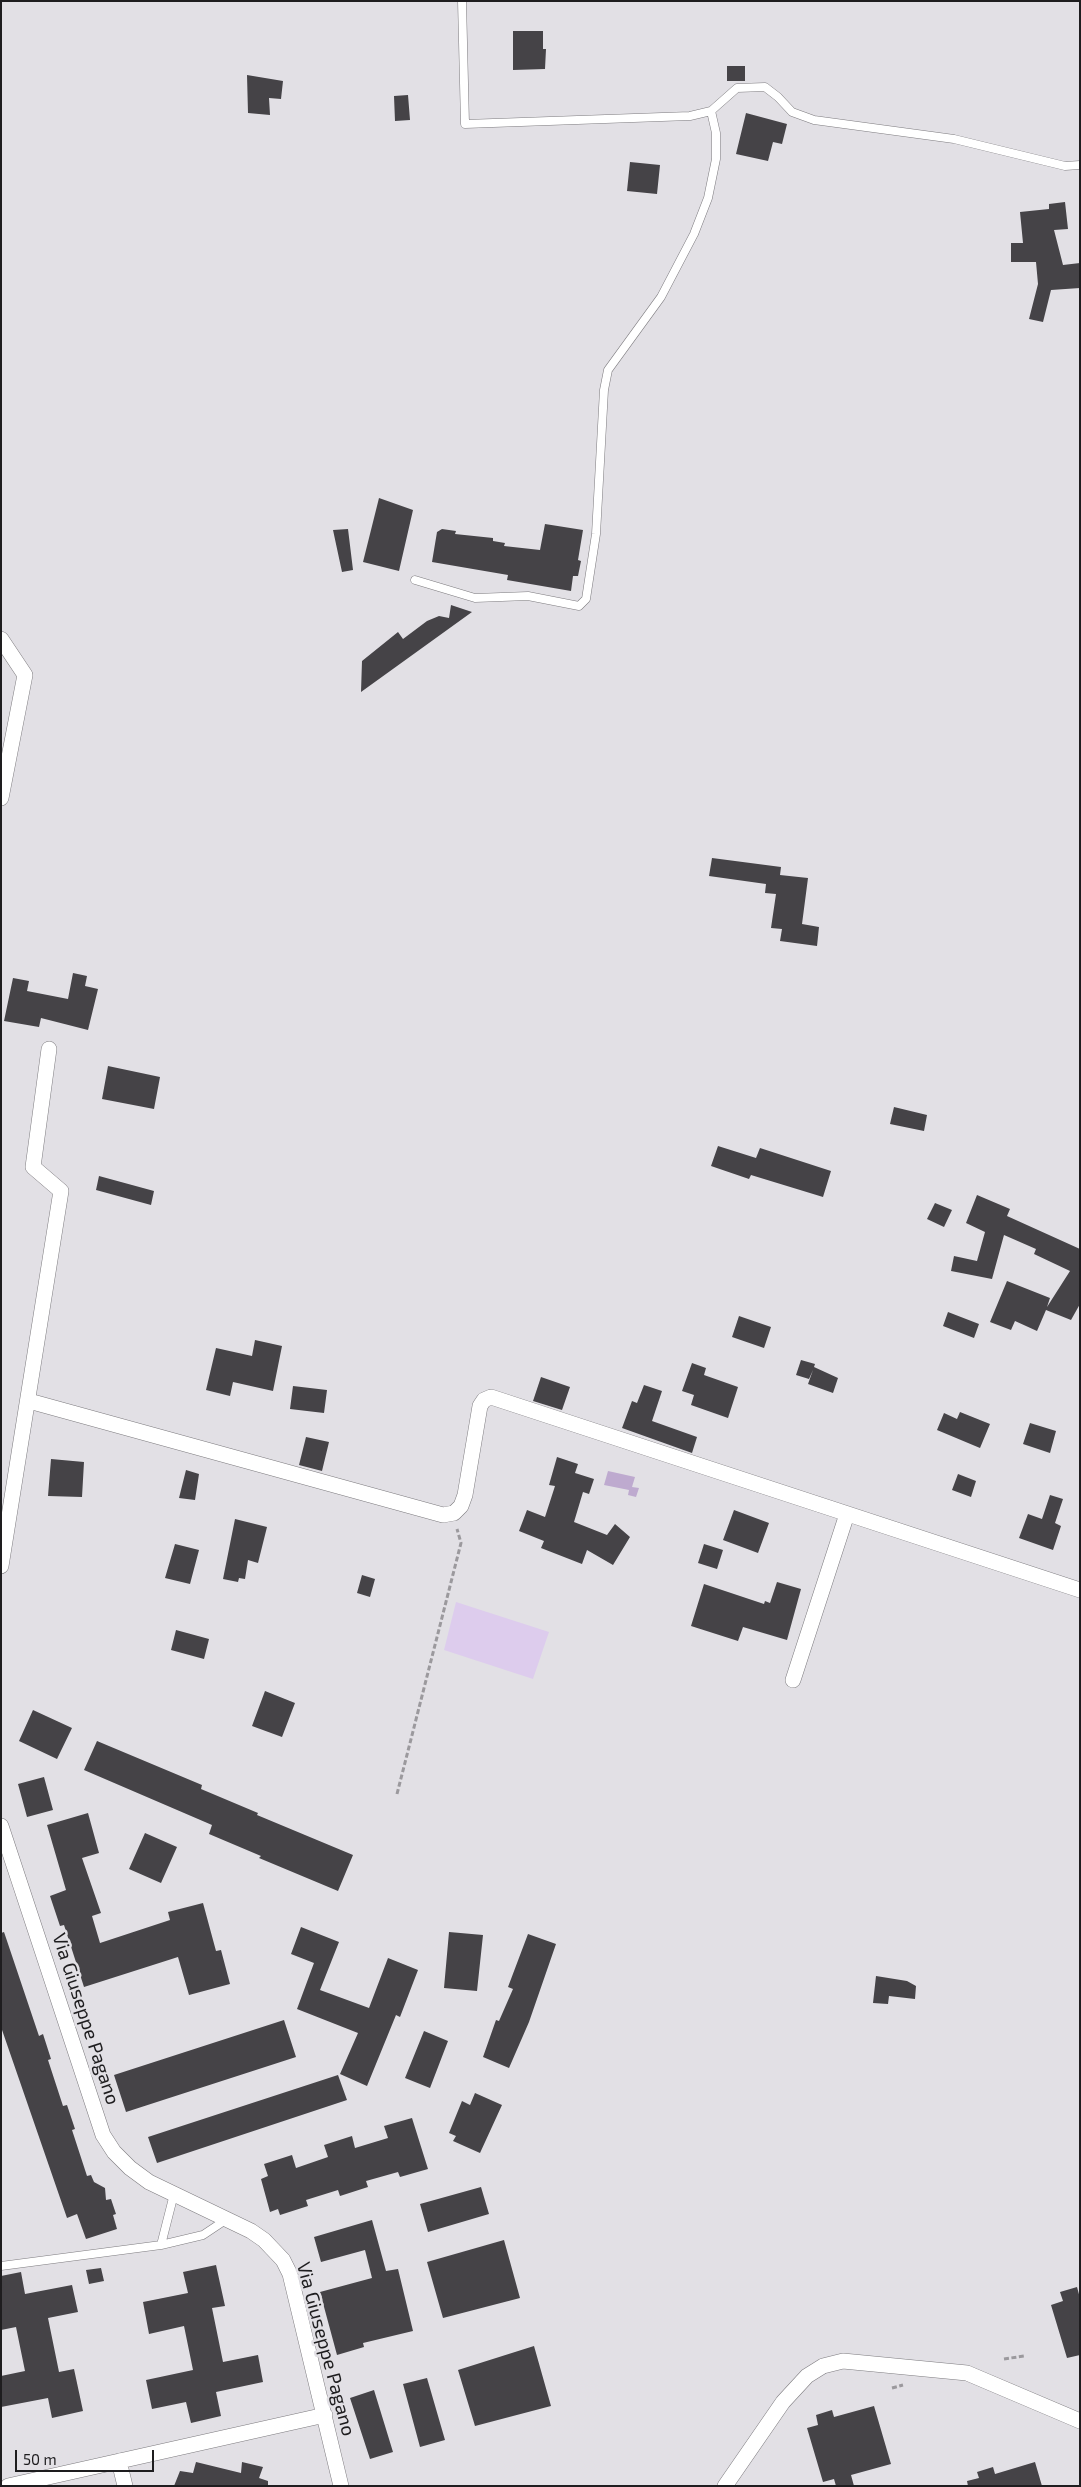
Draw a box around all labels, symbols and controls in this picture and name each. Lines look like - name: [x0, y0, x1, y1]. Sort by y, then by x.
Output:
- street label: Via Giuseppe Pagano: [47, 1930, 125, 2108]
- street label: Via Giuseppe Pagano: [292, 2260, 360, 2438]
- scale bar: [18, 2440, 156, 2472]
- text: 50 m: [23, 2450, 57, 2468]

